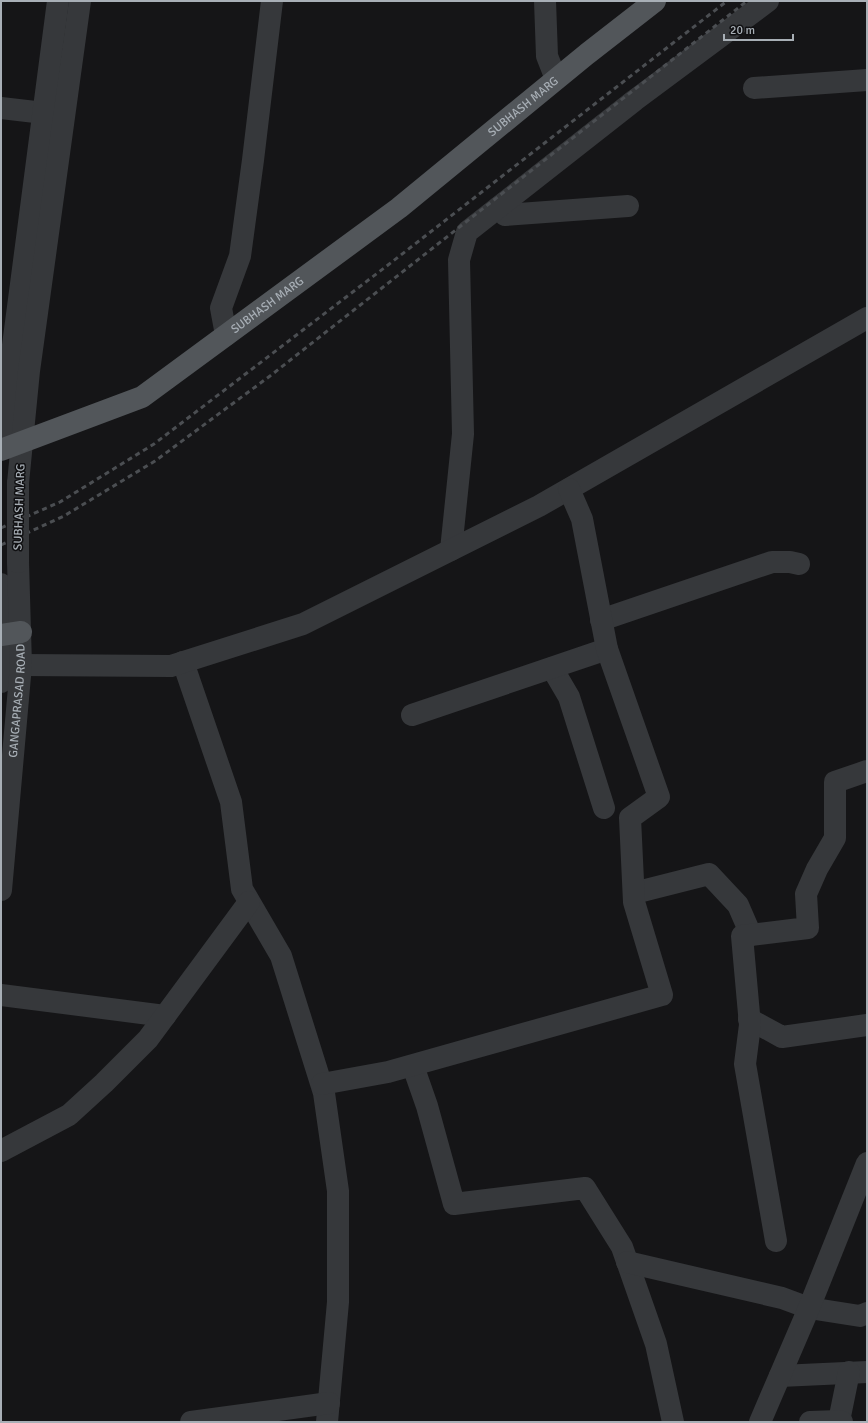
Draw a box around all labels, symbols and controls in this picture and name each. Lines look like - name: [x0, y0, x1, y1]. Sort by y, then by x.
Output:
- scale bar: [724, 16, 793, 42]
- text: 20 m: [730, 23, 755, 38]
- street label: SUBHASH MARG: [485, 74, 562, 140]
- street label: SUBHASH MARG: [228, 274, 307, 337]
- street label: SUBHASH MARG: [10, 464, 29, 551]
- street label: GANGAPRASAD ROAD: [6, 643, 29, 758]

